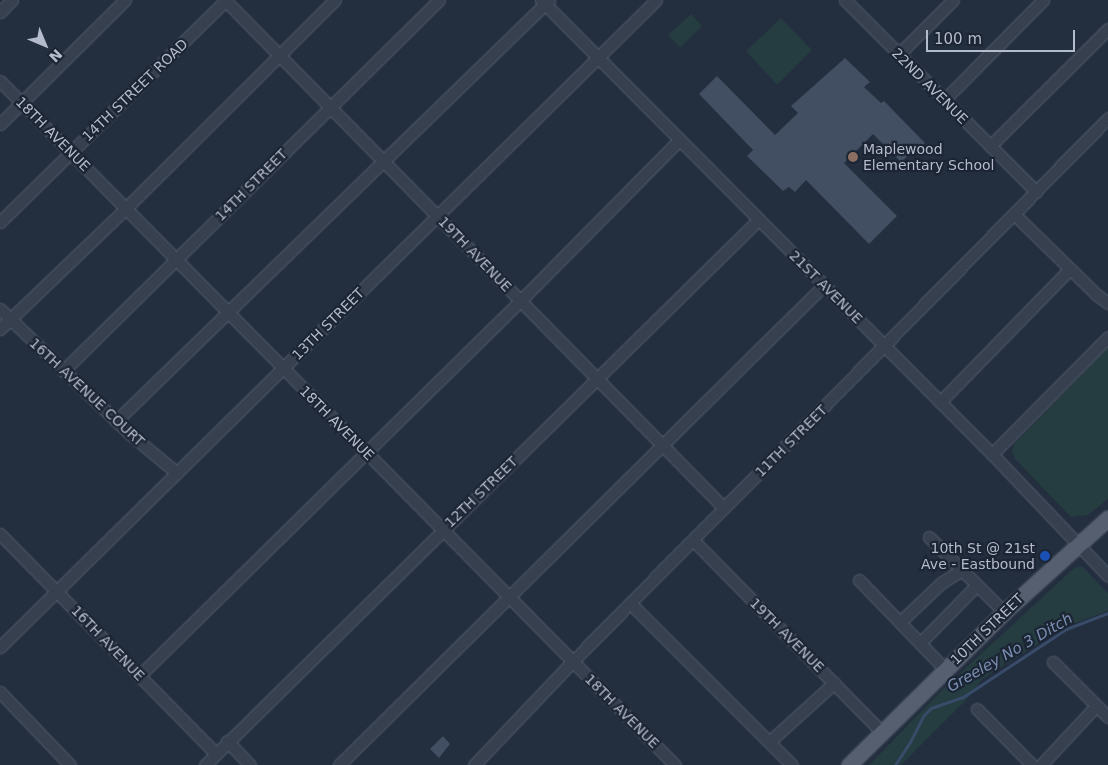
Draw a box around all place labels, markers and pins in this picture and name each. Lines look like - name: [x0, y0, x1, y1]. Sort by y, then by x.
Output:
- place label: Maplewood Elementary School: [863, 141, 995, 174]
- marker: Maplewood Elementary School: [847, 151, 859, 163]
- place label: 10th St @ 21st Ave - Eastbound: [921, 540, 1035, 572]
- marker: 10th St @ 21st Ave - Eastbound: [1039, 550, 1051, 562]

